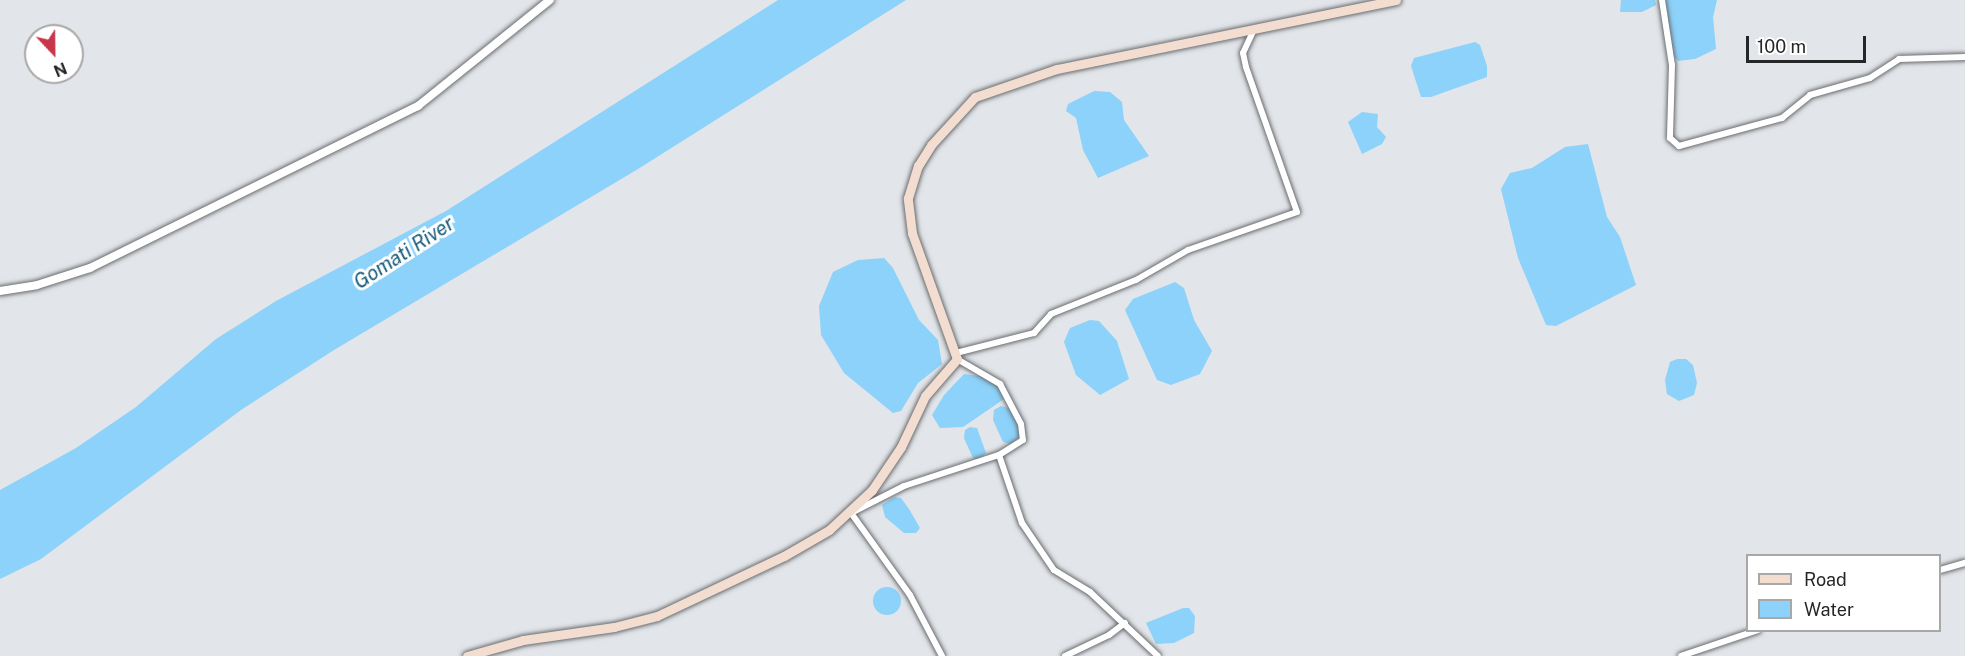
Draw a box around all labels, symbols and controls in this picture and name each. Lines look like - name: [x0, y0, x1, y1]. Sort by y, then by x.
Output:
- north arrow: [24, 24, 84, 84]
- scale bar: [1749, 24, 1869, 62]
- text: 100 m: [1757, 36, 1806, 57]
- text: N: [51, 58, 70, 80]
- water label: Gomati River: [349, 212, 459, 294]
- legend: [1746, 554, 1941, 632]
- text: Road: [1804, 569, 1847, 590]
- text: Water: [1804, 599, 1854, 620]

